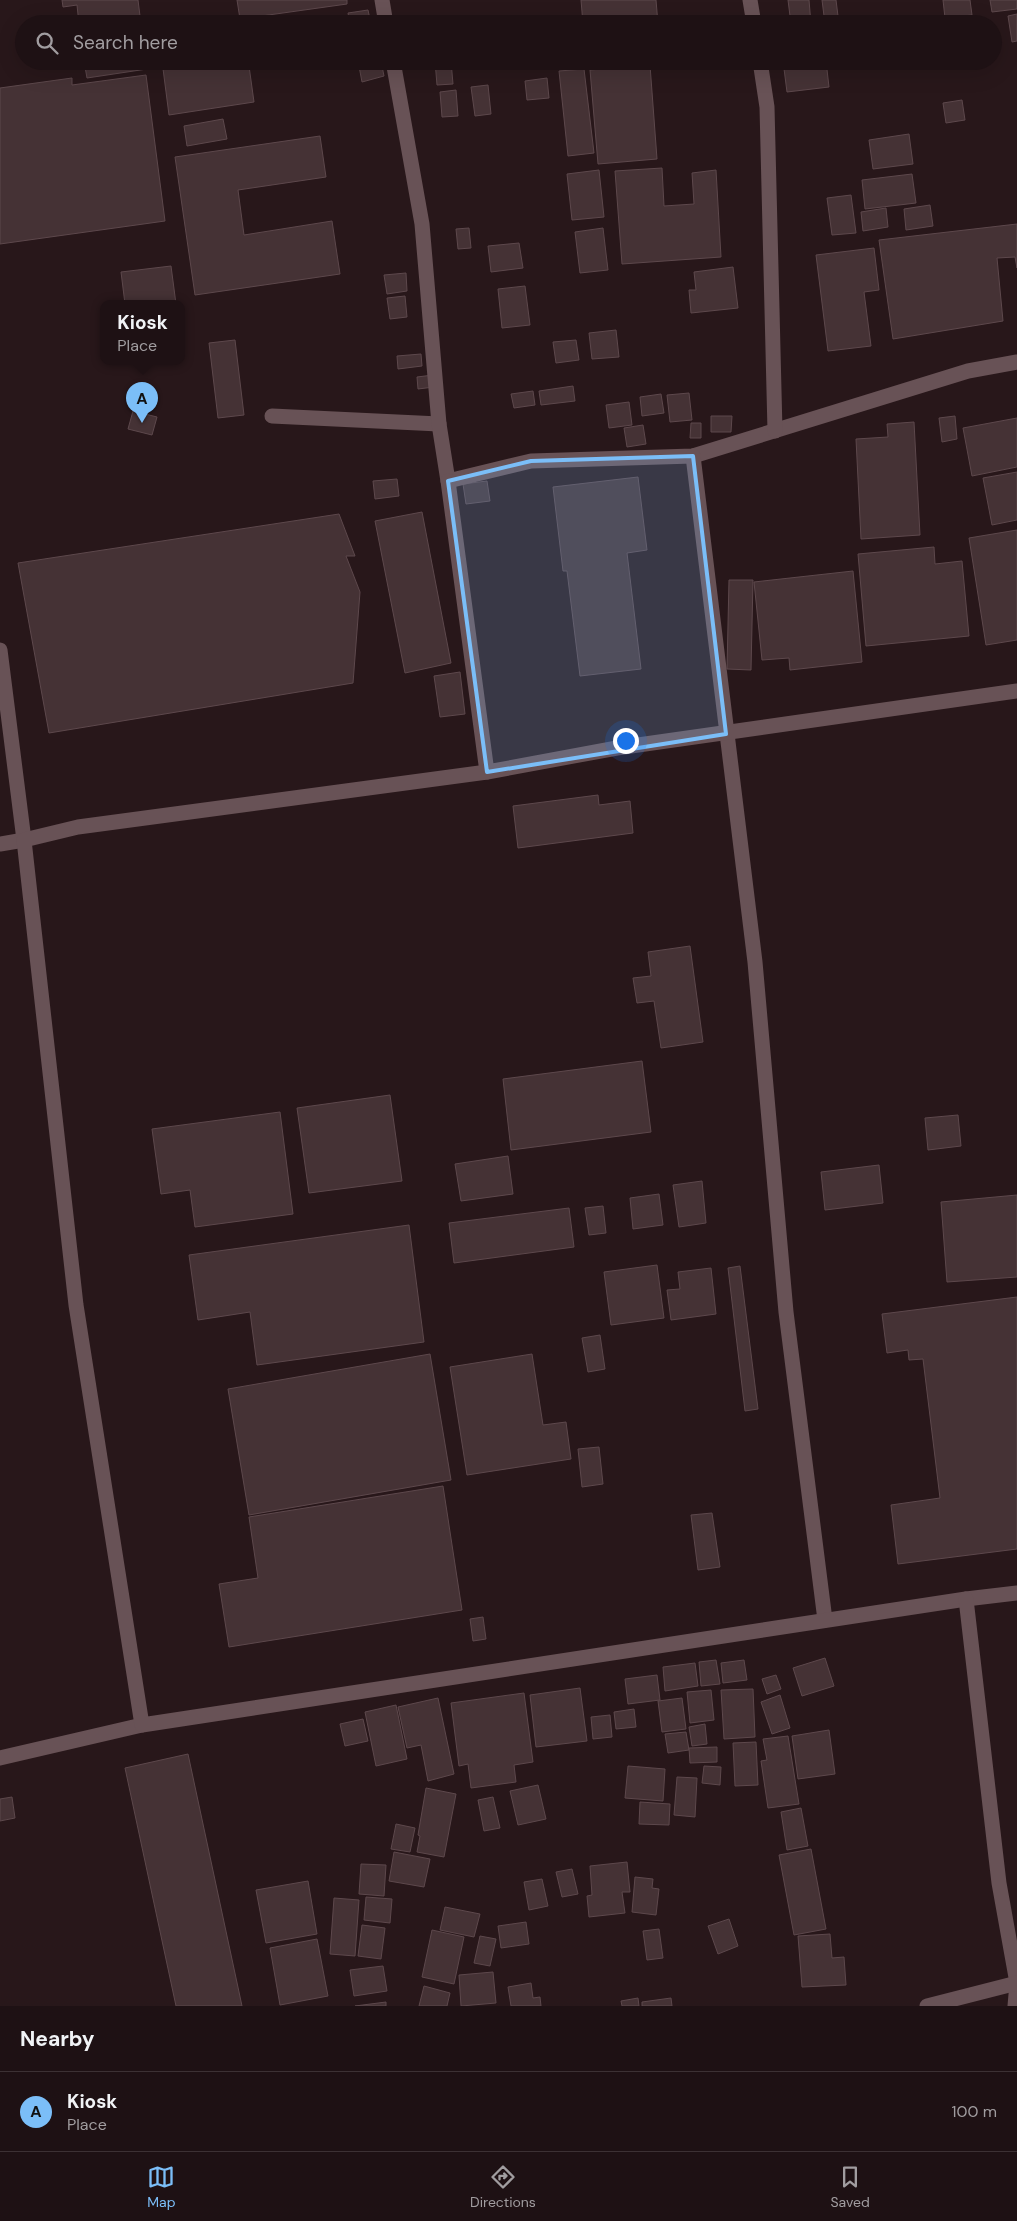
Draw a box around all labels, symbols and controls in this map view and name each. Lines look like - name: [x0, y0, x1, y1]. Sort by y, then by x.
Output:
- search box: [15, 15, 1002, 70]
- icon: search: [33, 29, 61, 57]
- text: Search here: [73, 30, 178, 55]
- popup: [100, 300, 185, 365]
- text: Kiosk: [117, 310, 168, 335]
- text: Place: [117, 335, 157, 356]
- pin: A: [126, 382, 158, 423]
- your location: [613, 728, 639, 754]
- text: Nearby: [20, 2025, 94, 2053]
- text: Kiosk: [67, 2089, 117, 2114]
- text: A: [30, 2101, 42, 2122]
- text: 100 m: [952, 2101, 997, 2122]
- text: Place: [67, 2114, 107, 2135]
- tab: Map: [147, 2163, 175, 2211]
- tab: Directions: [470, 2163, 536, 2211]
- tab: Saved: [830, 2163, 870, 2211]

